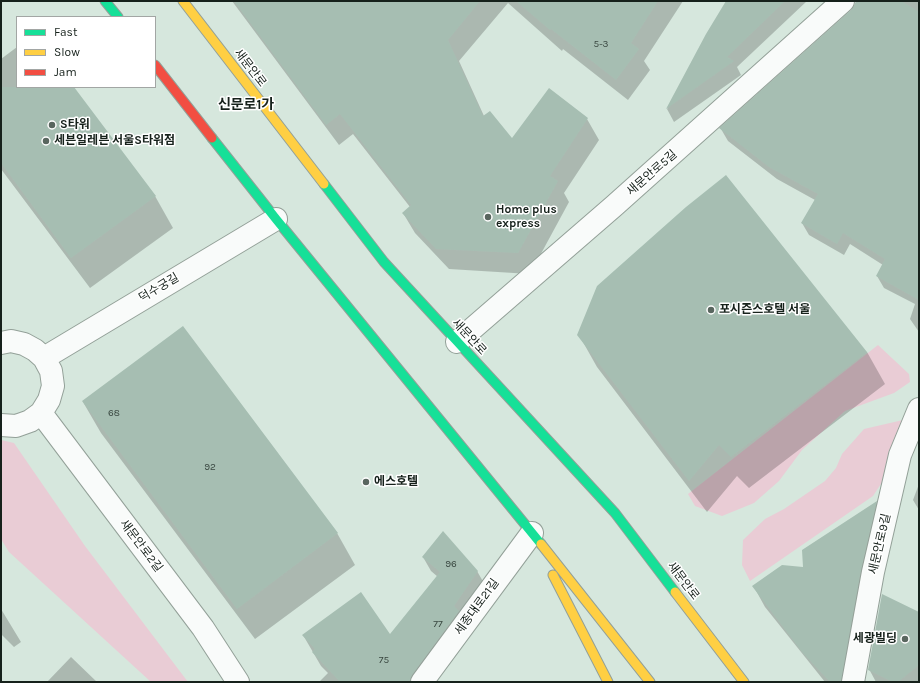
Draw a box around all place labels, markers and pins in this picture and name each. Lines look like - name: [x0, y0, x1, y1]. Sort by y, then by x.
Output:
- place label: S타워: [60, 118, 90, 132]
- marker: S타워: [47, 120, 57, 130]
- place label: 세븐일레븐 서울S타워점: [54, 134, 175, 148]
- marker: 세븐일레븐 서울S타워점: [41, 136, 51, 146]
- place label: Home plus express: [496, 203, 557, 231]
- marker: Home plus express: [483, 212, 493, 222]
- place label: 포시즌스호텔 서울: [719, 303, 810, 317]
- marker: 포시즌스호텔 서울: [706, 305, 716, 315]
- place label: 에스호텔: [374, 475, 418, 489]
- marker: 에스호텔: [361, 477, 371, 487]
- place label: 세광빌딩: [853, 632, 897, 646]
- marker: 세광빌딩: [900, 634, 910, 644]

